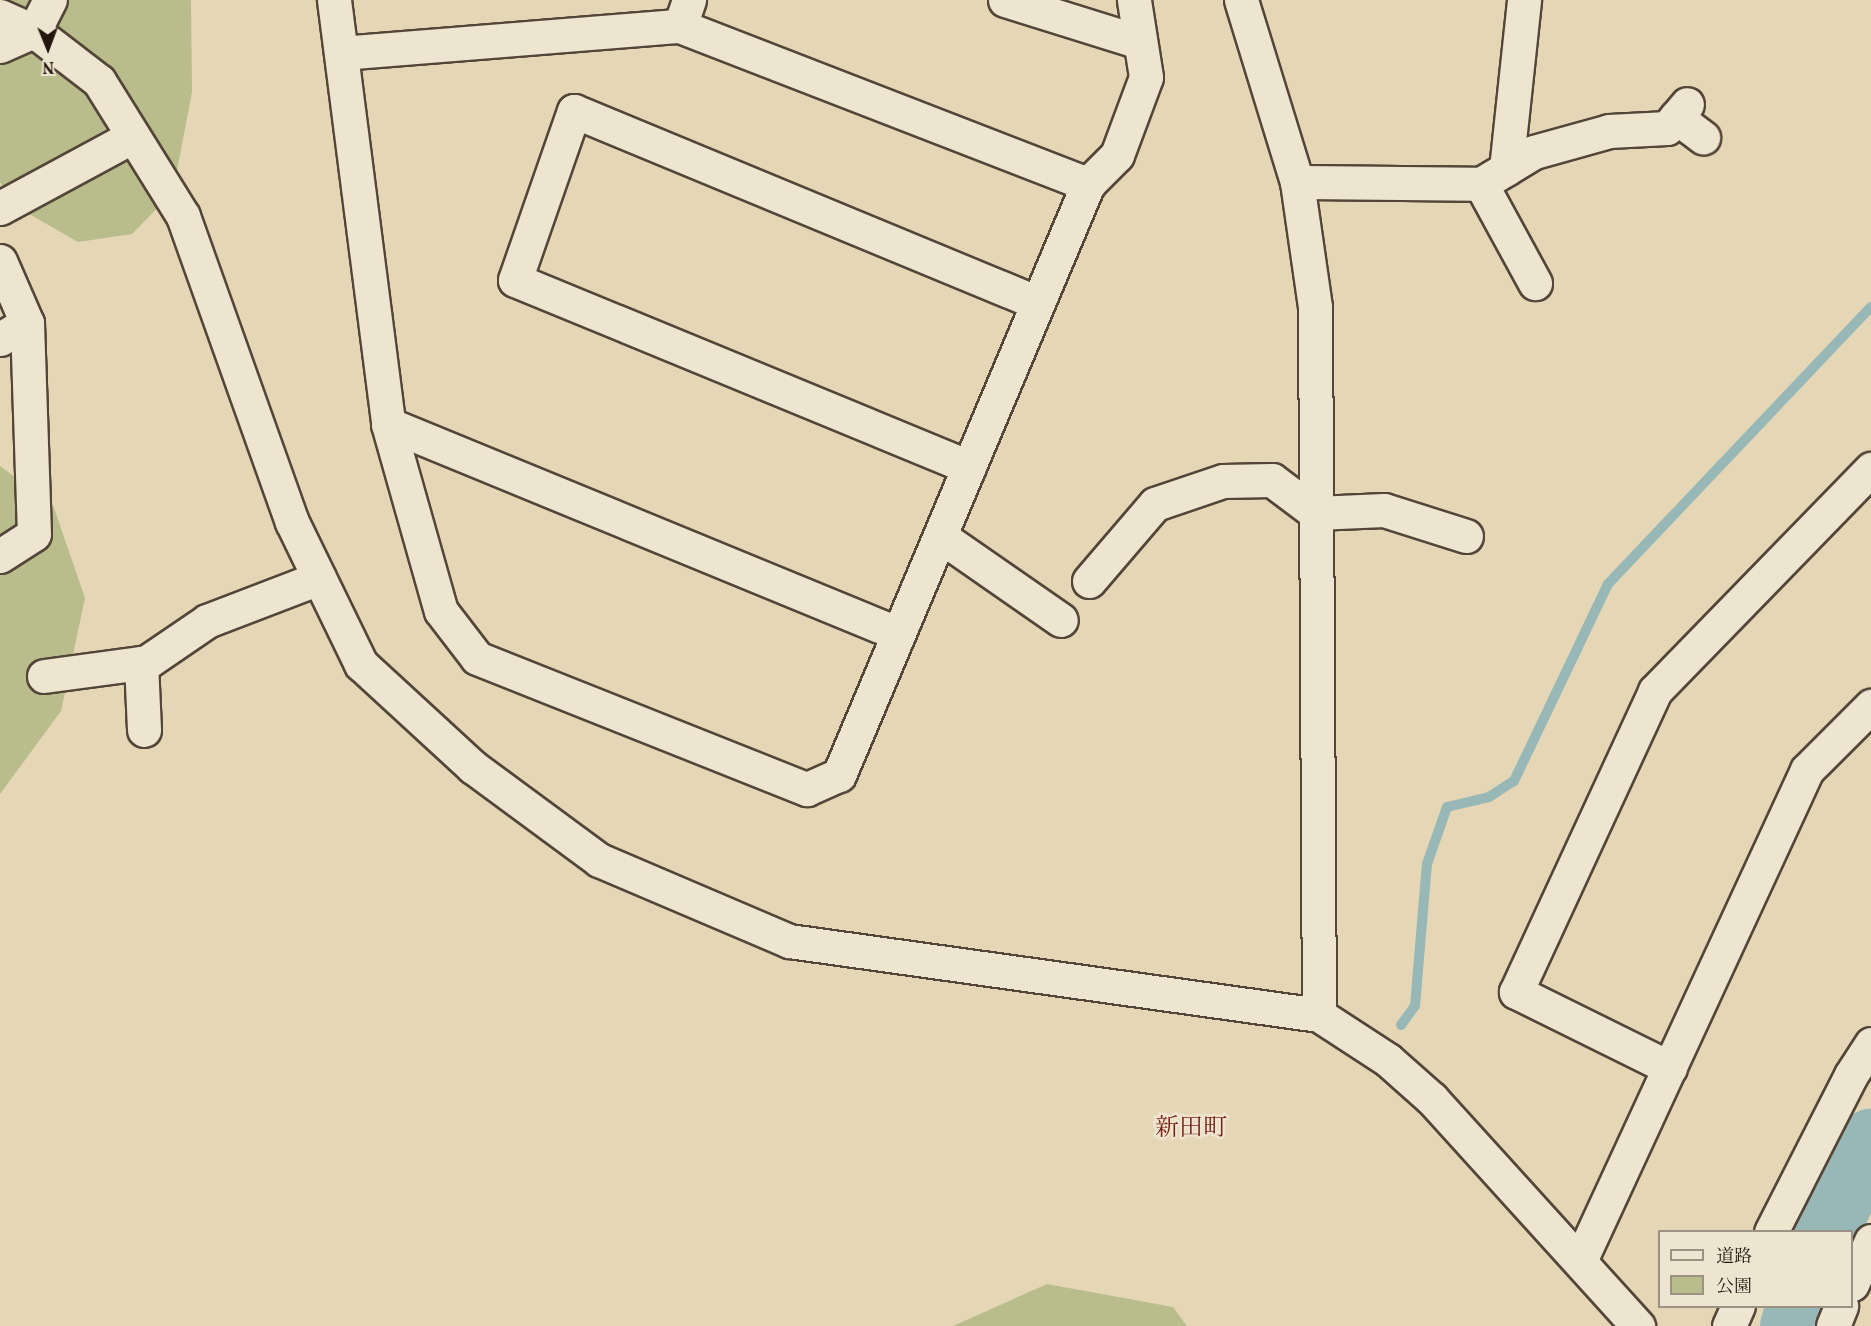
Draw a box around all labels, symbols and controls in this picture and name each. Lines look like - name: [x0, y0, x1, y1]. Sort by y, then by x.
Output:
- north arrow: [18, 18, 78, 78]
- text: N: [42, 55, 54, 77]
- district label: 新田町: [1155, 1116, 1227, 1144]
- legend: [1658, 1230, 1853, 1308]
- text: 道路: [1716, 1245, 1752, 1270]
- text: 公園: [1716, 1275, 1752, 1300]

